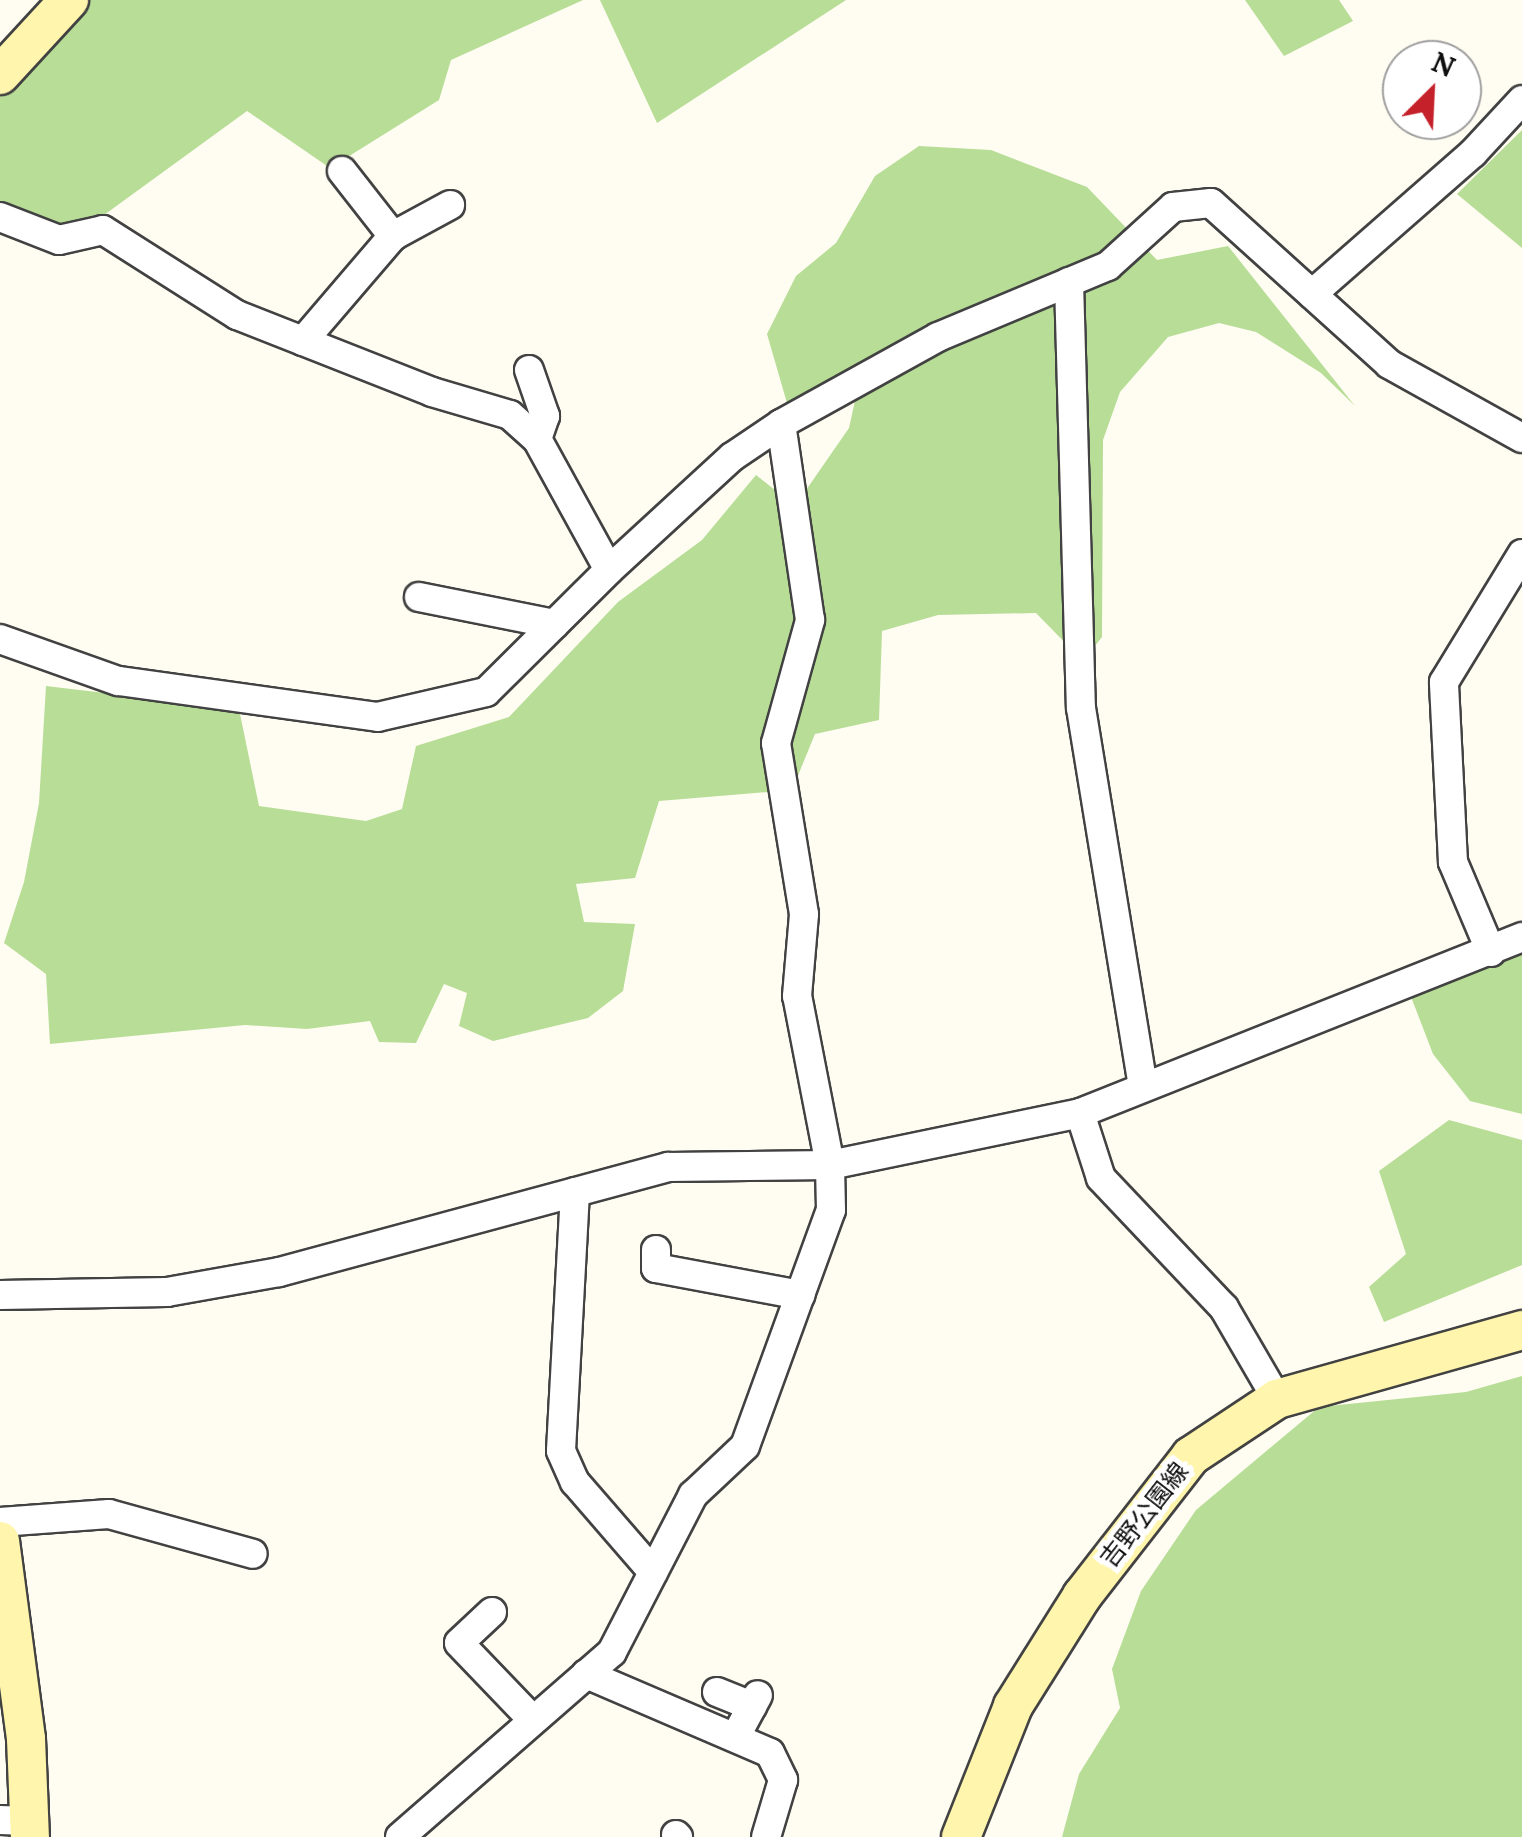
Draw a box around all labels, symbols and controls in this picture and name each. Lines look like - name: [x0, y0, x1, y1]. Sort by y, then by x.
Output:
- north arrow: [1382, 40, 1482, 140]
- text: N: [1426, 44, 1461, 85]
- street label: 吉野公園線: [1094, 1457, 1194, 1573]

